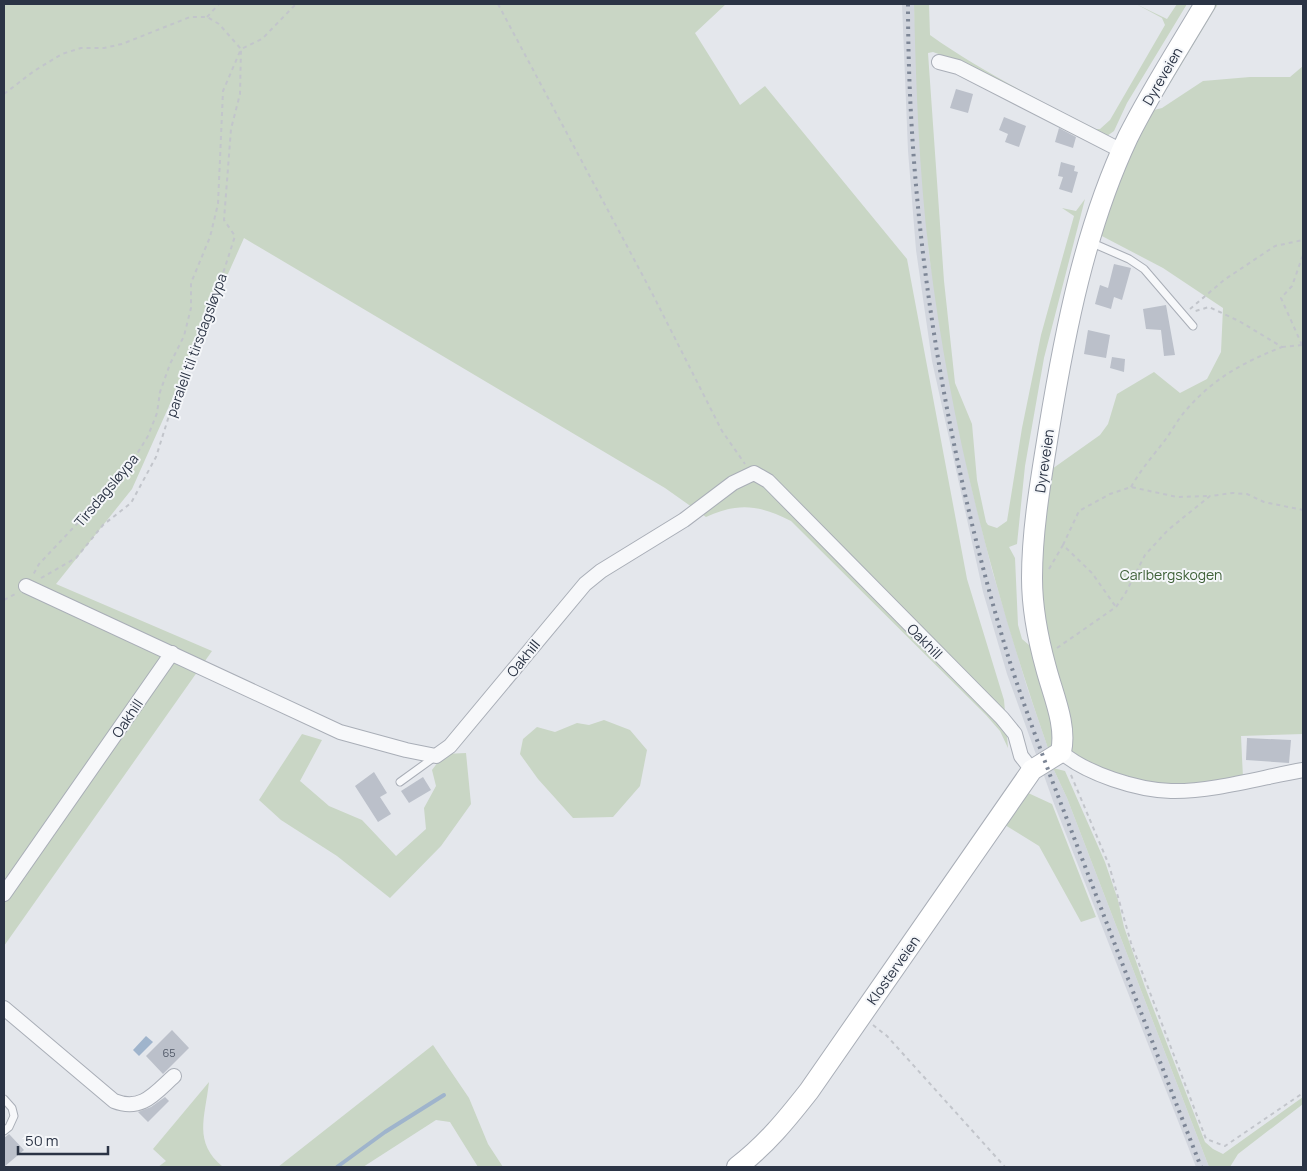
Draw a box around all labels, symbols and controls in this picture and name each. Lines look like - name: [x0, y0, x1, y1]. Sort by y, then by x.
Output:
- street label: Dyreveien: [1138, 43, 1186, 109]
- street label: paralell til tirsdagsløypa: [161, 270, 231, 420]
- street label: Dyreveien: [1030, 428, 1058, 494]
- street label: Tirsdagsløypa: [70, 449, 142, 531]
- park label: Carlbergskogen: [1120, 565, 1222, 584]
- street label: Oakhill: [903, 619, 947, 663]
- street label: Oakhill: [502, 635, 544, 681]
- street label: Oakhill: [107, 695, 147, 741]
- street label: Klosterveien: [862, 932, 924, 1008]
- house number: 65: [162, 1045, 176, 1060]
- scale bar: [18, 1124, 108, 1156]
- text: 50 m: [25, 1130, 59, 1151]

